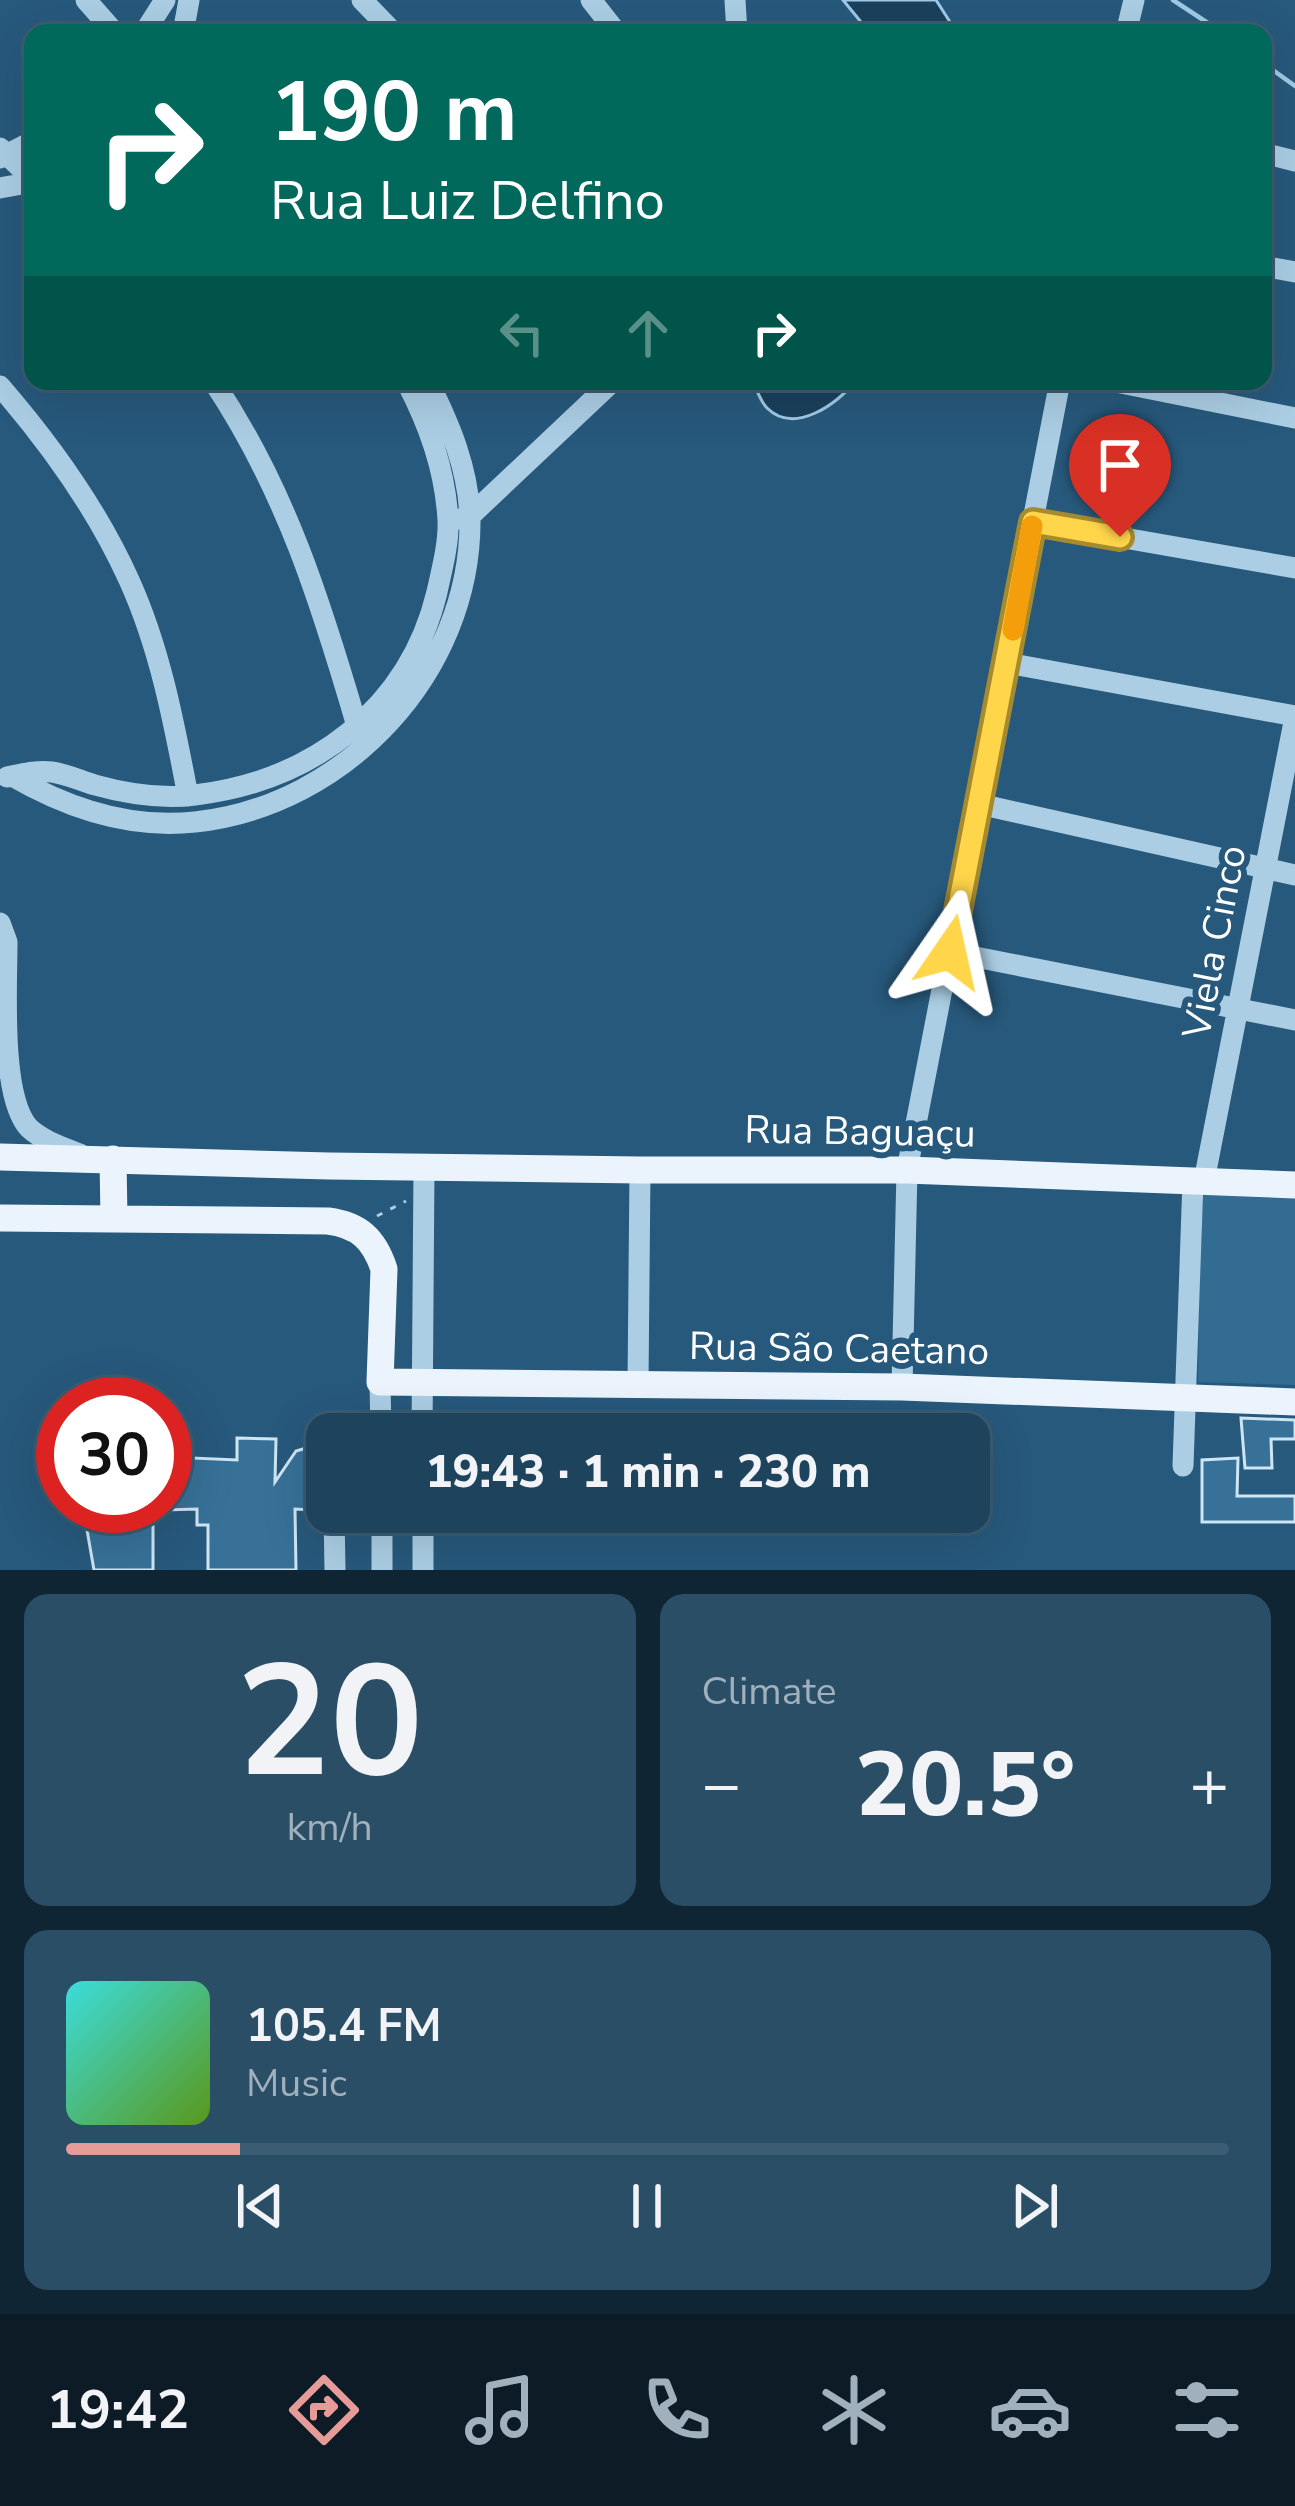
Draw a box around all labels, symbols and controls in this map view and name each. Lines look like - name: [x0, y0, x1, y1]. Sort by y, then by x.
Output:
- text: 190 m: [270, 55, 518, 170]
- icon: right: [72, 72, 228, 228]
- text: Rua Luiz Delfino: [270, 164, 665, 238]
- icon: left: [489, 300, 555, 366]
- icon: ahead: [615, 300, 681, 366]
- icon: right: [741, 300, 807, 366]
- pin: [1069, 414, 1171, 537]
- icon: arrive: [1087, 432, 1153, 498]
- street label: Viela Cinco: [1170, 841, 1260, 1044]
- position arrow: [887, 889, 1013, 1015]
- street label: Rua Baguaçu: [744, 1103, 976, 1161]
- street label: Rua São Caetano: [688, 1320, 990, 1378]
- speed limit sign: 30: [36, 1377, 192, 1533]
- text: 19:43 · 1 min · 230 m: [425, 1442, 871, 1503]
- text: 20: [236, 1616, 423, 1829]
- text: Climate: [702, 1665, 837, 1718]
- text: 20.5°: [855, 1724, 1075, 1847]
- text: −: [702, 1740, 741, 1830]
- text: +: [1189, 1740, 1229, 1830]
- text: km/h: [287, 1801, 373, 1854]
- text: 105.4 FM: [246, 1996, 442, 2057]
- text: Music: [246, 2057, 347, 2110]
- icon: previous: [227, 2173, 293, 2239]
- icon: pause: [614, 2173, 680, 2239]
- icon: next: [1002, 2173, 1068, 2239]
- icon: directions: [282, 2368, 366, 2452]
- icon: music: [458, 2368, 542, 2452]
- icon: phone: [635, 2368, 719, 2452]
- icon: climate: [812, 2368, 896, 2452]
- icon: car: [988, 2368, 1072, 2452]
- icon: filters: [1165, 2368, 1249, 2452]
- text: 19:42: [46, 2373, 189, 2447]

